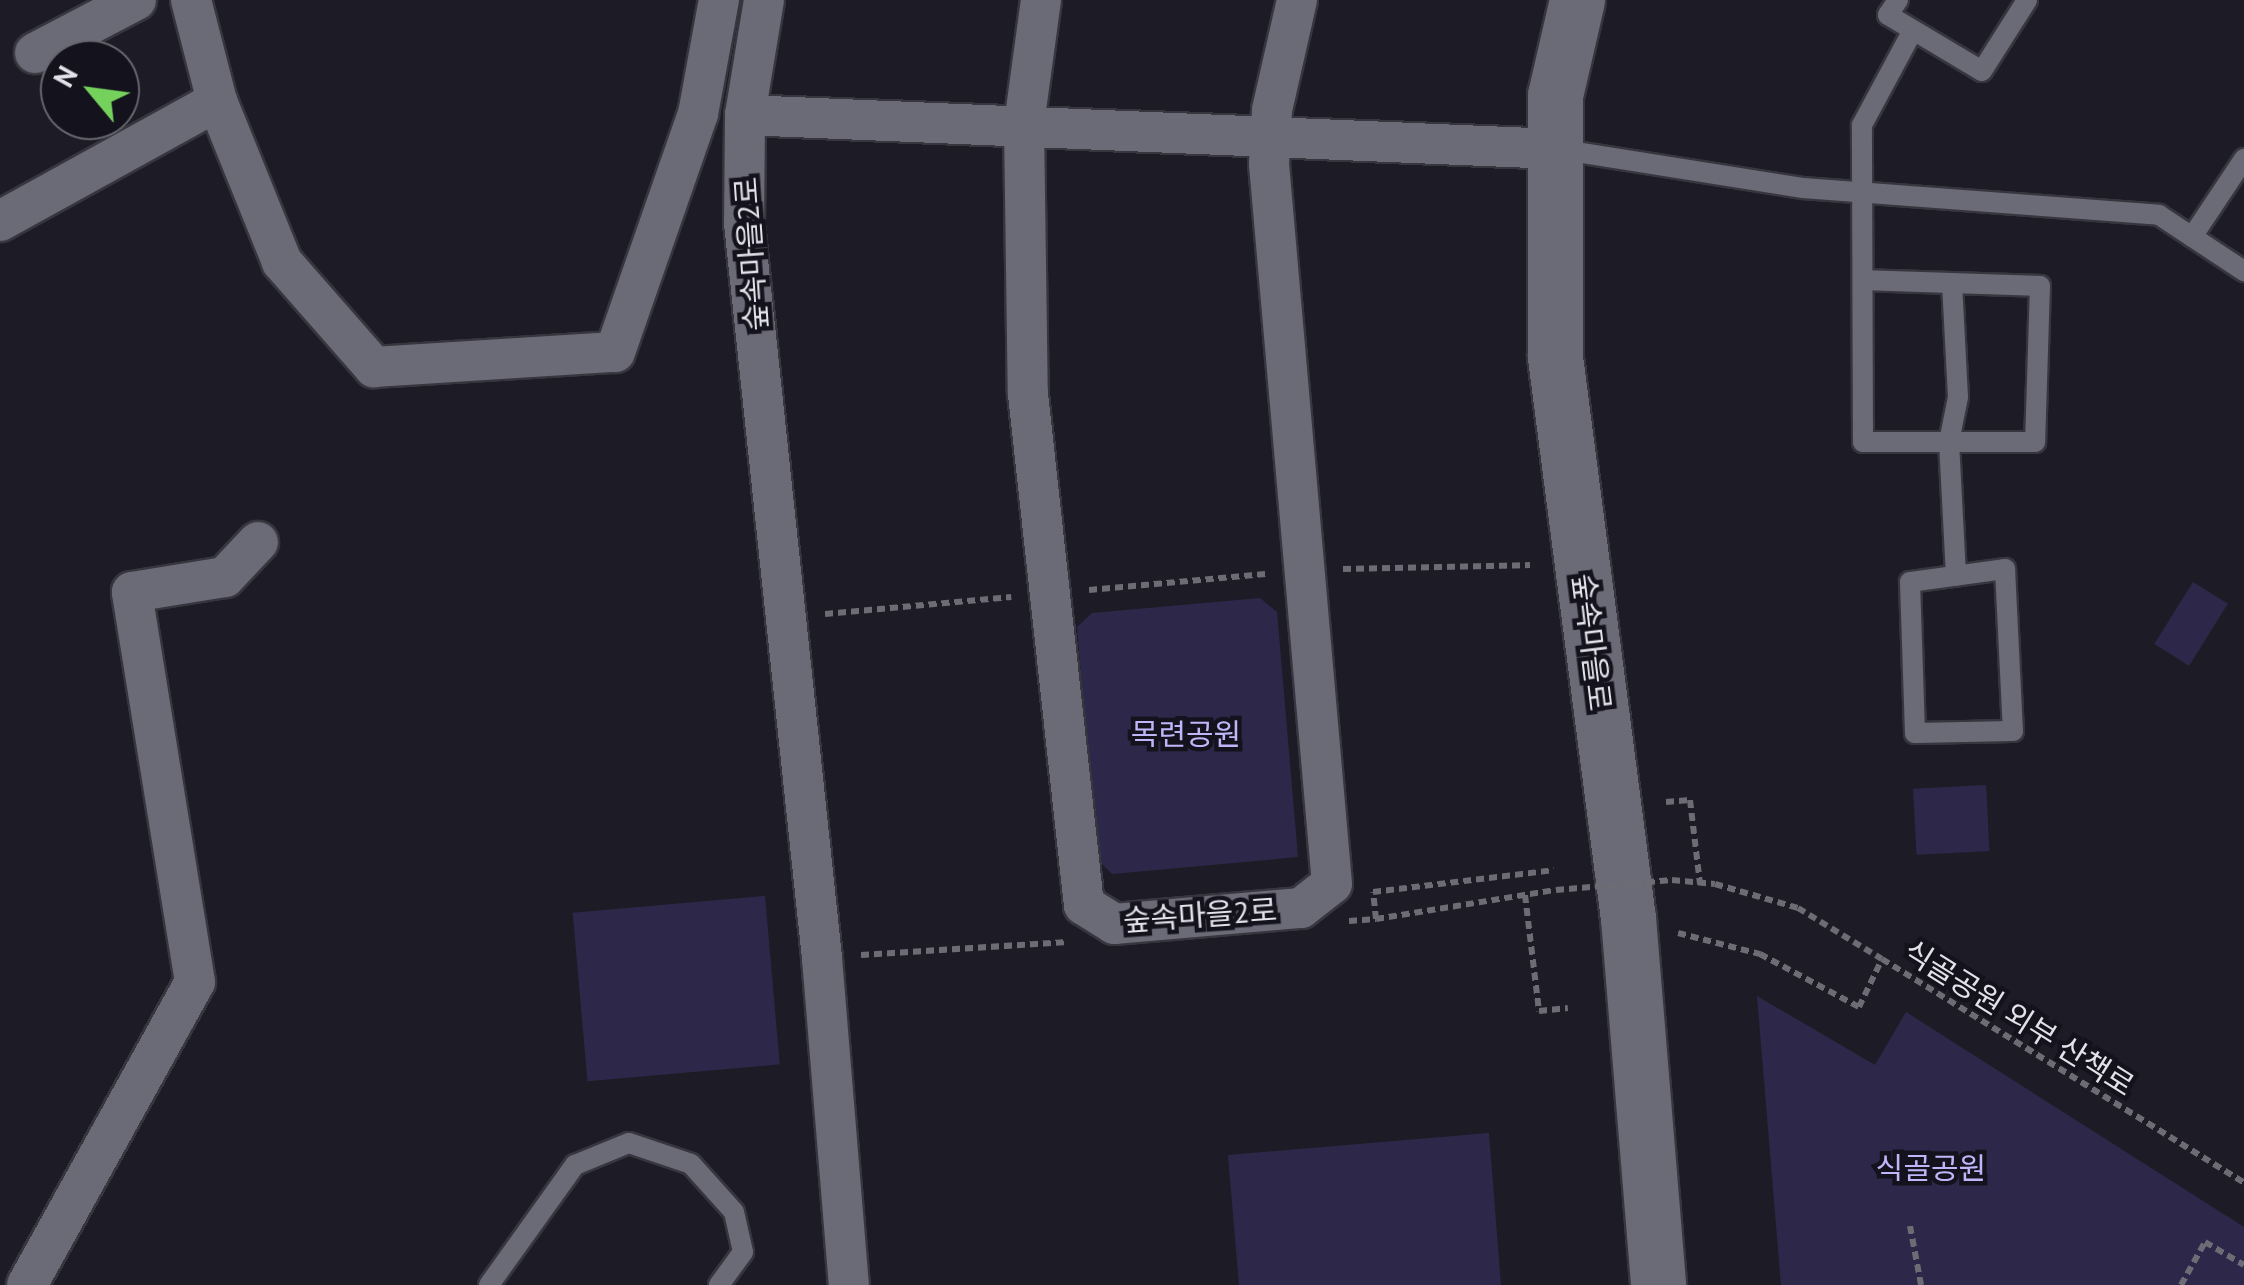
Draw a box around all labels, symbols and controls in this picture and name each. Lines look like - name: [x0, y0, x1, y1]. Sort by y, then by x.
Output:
- north arrow: [40, 40, 140, 140]
- text: N: [44, 59, 86, 93]
- street label: 숲속마을2로: [728, 176, 774, 332]
- street label: 숲속마을로: [1566, 571, 1618, 713]
- park label: 목련공원: [1131, 716, 1241, 752]
- street label: 숲속마을2로: [1122, 892, 1278, 938]
- street label: 식골공원 외부 산책로: [1897, 933, 2141, 1103]
- park label: 식골공원: [1876, 1150, 1986, 1186]

